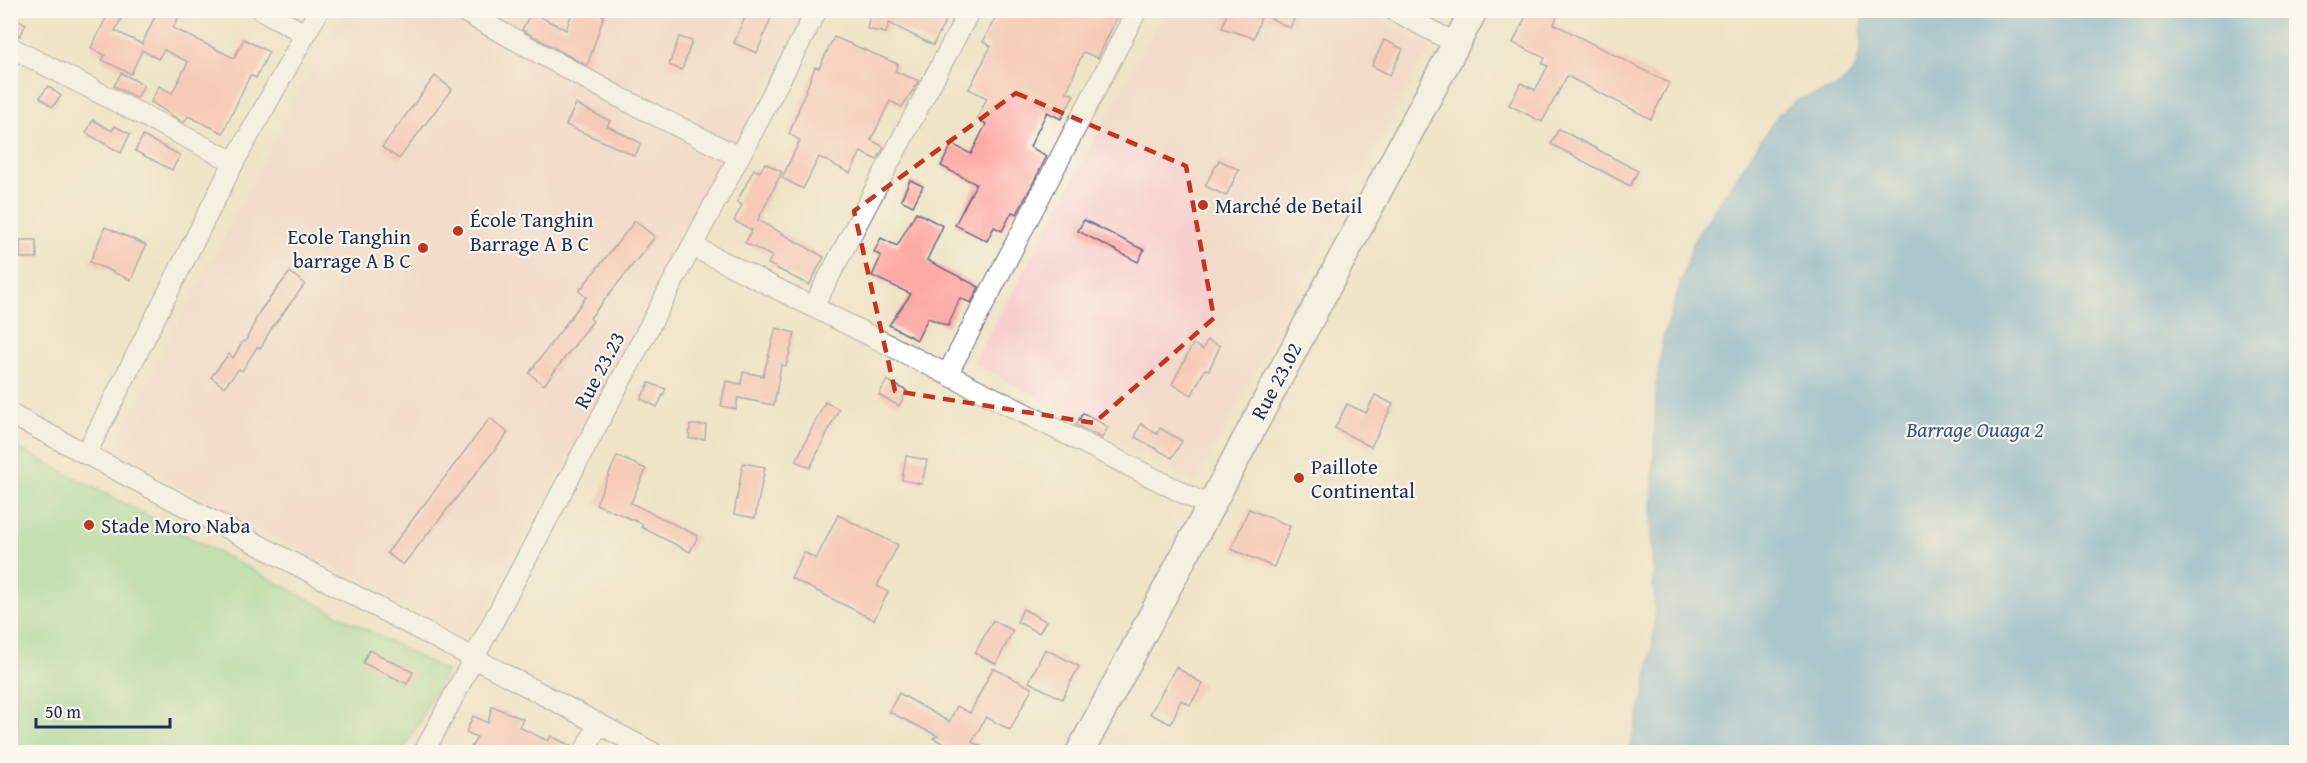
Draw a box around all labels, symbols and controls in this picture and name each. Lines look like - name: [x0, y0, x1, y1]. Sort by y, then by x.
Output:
- place label: Marché de Betail: [1215, 190, 1362, 221]
- marker: Marché de Betail: [1196, 198, 1210, 212]
- place label: École Tanghin Barrage A B C: [470, 204, 594, 259]
- place label: Ecole Tanghin barrage A B C: [287, 221, 411, 276]
- marker: École Tanghin Barrage A B C: [451, 224, 465, 238]
- marker: Ecole Tanghin barrage A B C: [416, 241, 430, 255]
- street label: Rue 23.23: [566, 326, 632, 414]
- street label: Rue 23.02: [1243, 337, 1309, 425]
- water label: Barrage Ouaga 2: [1905, 413, 2044, 445]
- place label: Paillote Continental: [1311, 451, 1415, 506]
- marker: Paillote Continental: [1292, 471, 1306, 485]
- place label: Stade Moro Naba: [101, 510, 250, 541]
- marker: Stade Moro Naba: [82, 518, 96, 532]
- scale bar: [36, 691, 170, 729]
- text: 50 m: [45, 698, 81, 725]

